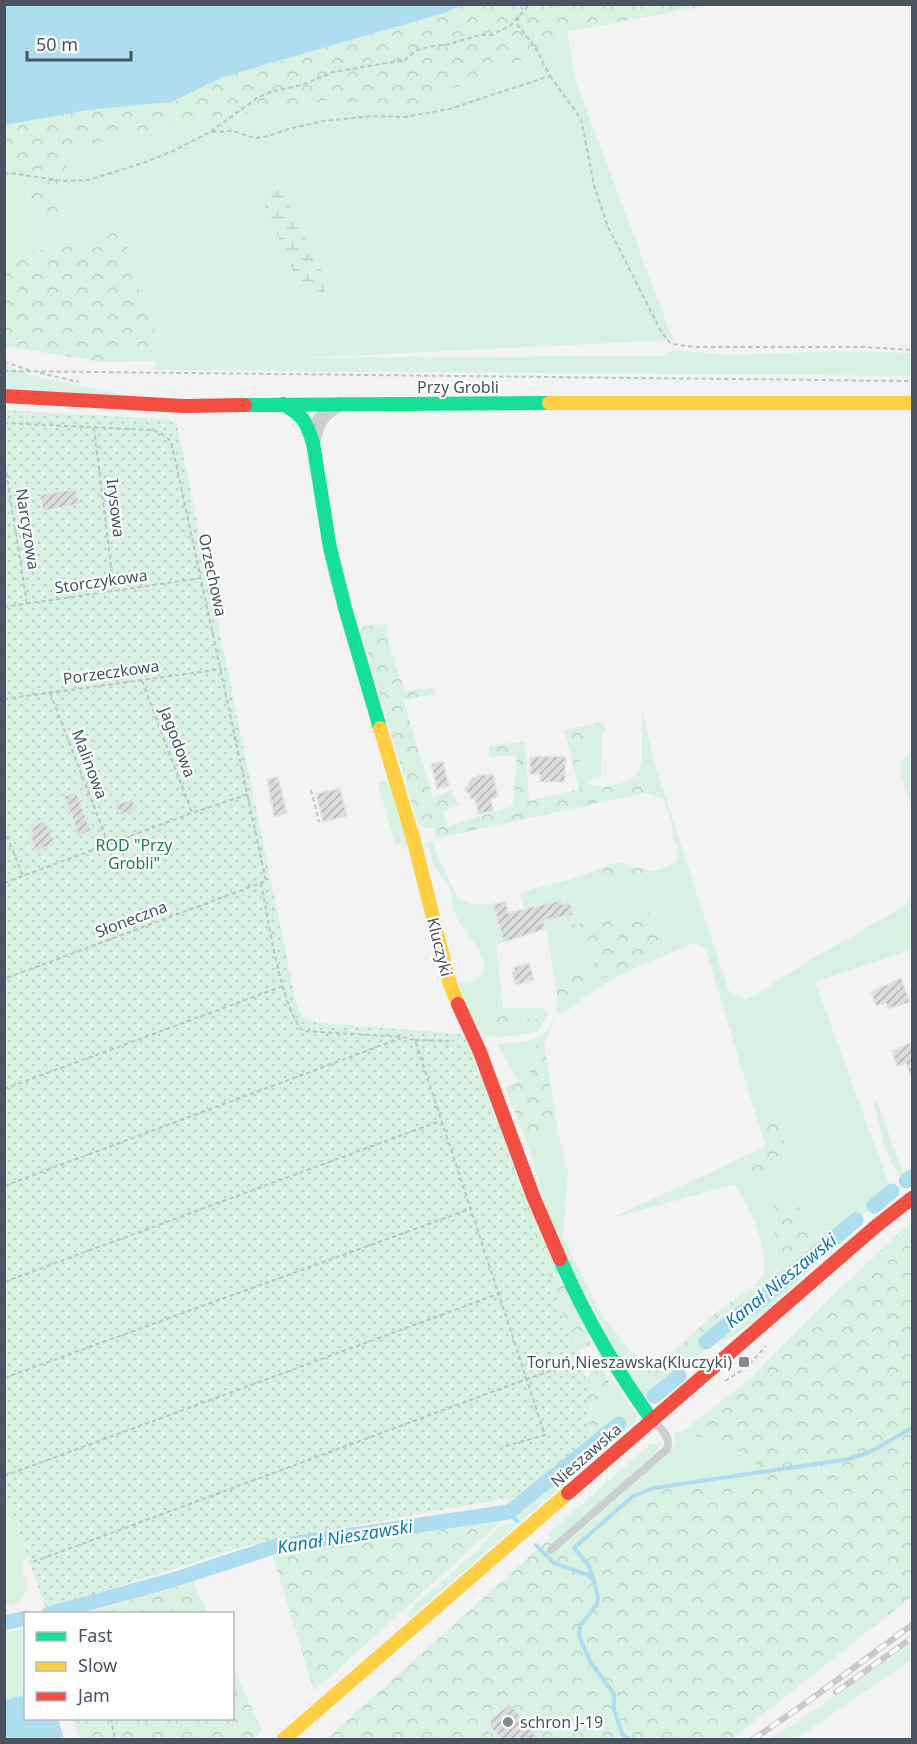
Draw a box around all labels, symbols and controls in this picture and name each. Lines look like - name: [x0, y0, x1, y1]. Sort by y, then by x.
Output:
- scale bar: [27, 24, 130, 62]
- text: 50 m: [36, 32, 78, 56]
- street label: Przy Grobli: [417, 376, 499, 398]
- street label: Irysowa: [102, 477, 130, 539]
- street label: Narcyzowa: [11, 487, 45, 571]
- street label: Orzechowa: [193, 532, 233, 618]
- street label: Storczykowa: [53, 564, 149, 598]
- street label: Porzeczkowa: [61, 654, 161, 690]
- street label: Jagodowa: [154, 702, 201, 780]
- street label: Malinowa: [67, 726, 113, 802]
- park label: ROD "Przy Grobli": [96, 834, 173, 874]
- street label: Słoneczna: [92, 895, 170, 943]
- street label: Kluczyki: [422, 915, 458, 979]
- water label: Kanał Nieszawski: [720, 1228, 841, 1333]
- place label: Toruń,Nieszawska(Kluczyki): [527, 1351, 732, 1373]
- marker: Toruń,Nieszawska(Kluczyki): [737, 1355, 751, 1369]
- street label: Nieszawska: [546, 1418, 626, 1492]
- water label: Kanał Nieszawski: [275, 1513, 415, 1559]
- legend: [24, 1612, 234, 1720]
- text: Fast: [78, 1623, 113, 1647]
- text: Slow: [78, 1653, 117, 1677]
- text: Jam: [76, 1683, 110, 1707]
- place label: schron J-19: [520, 1711, 603, 1733]
- marker: schron J-19: [501, 1715, 515, 1729]

